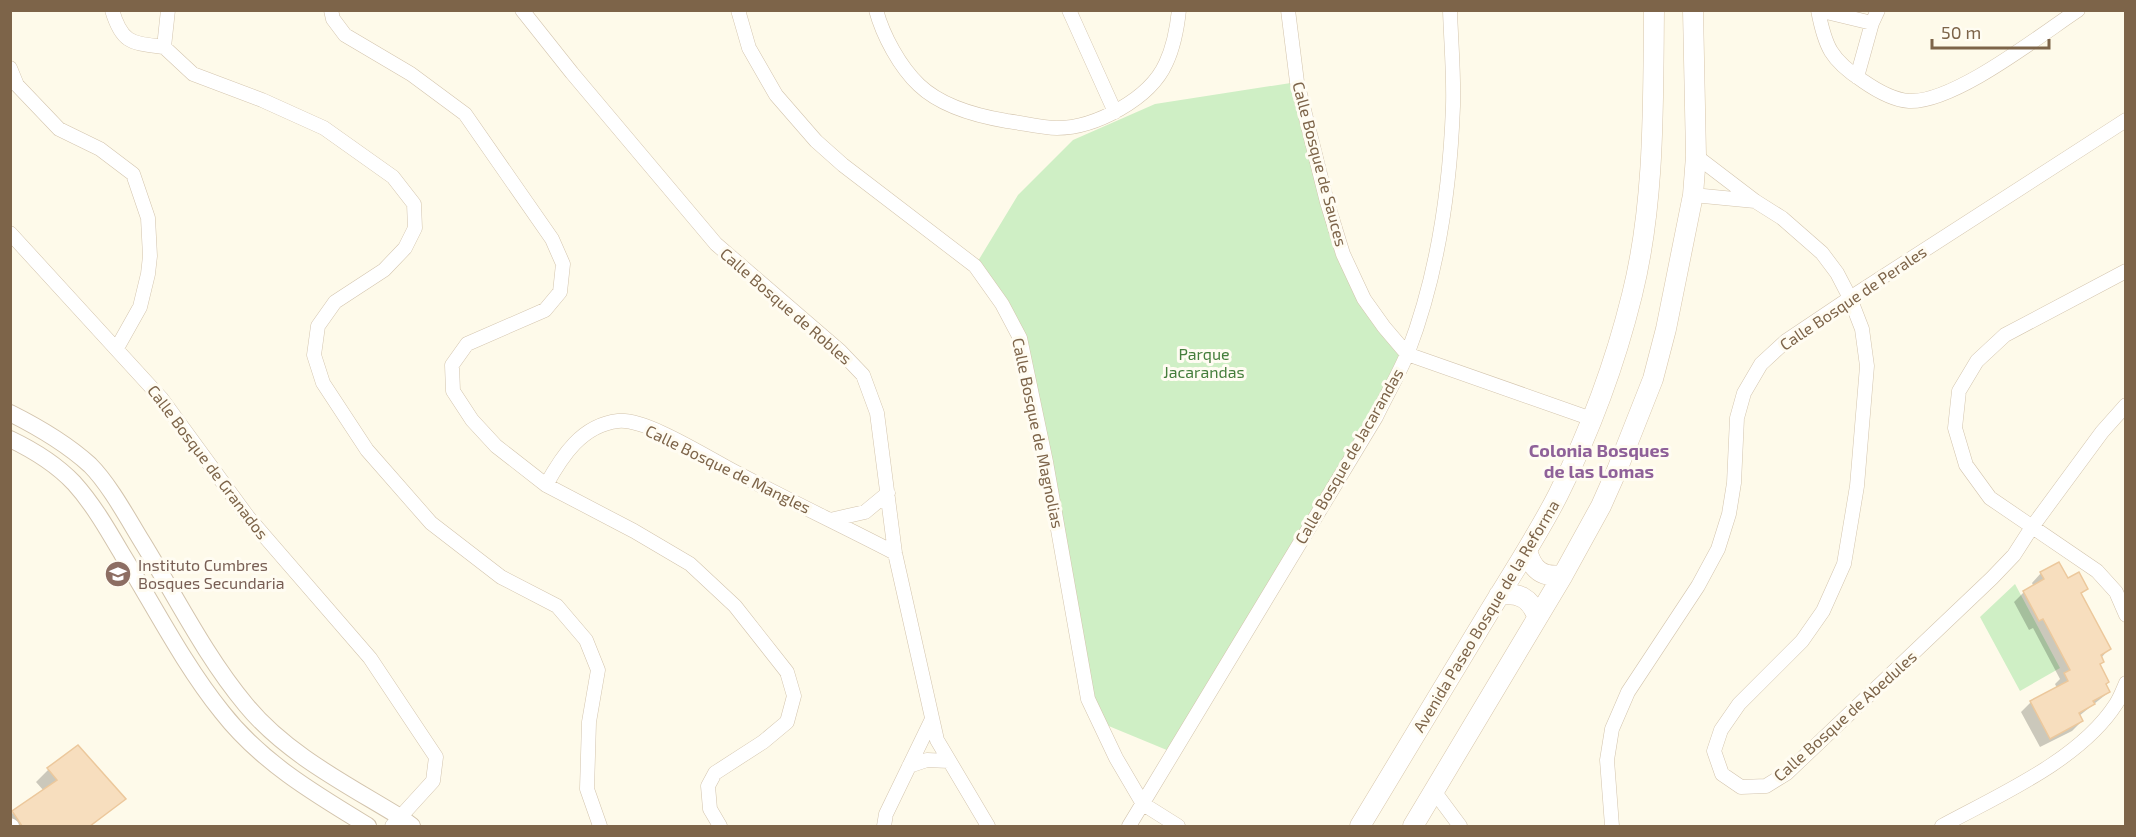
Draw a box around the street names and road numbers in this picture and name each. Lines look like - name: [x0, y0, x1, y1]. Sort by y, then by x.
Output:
- street label: Calle Bosque de Sauces: [1289, 79, 1352, 248]
- street label: Calle Bosque de Perales: [1776, 241, 1930, 354]
- street label: Calle Bosque de Robles: [717, 243, 856, 368]
- street label: Calle Bosque de Magnolias: [1009, 336, 1068, 530]
- street label: Calle Bosque de Jacarandas: [1290, 365, 1407, 547]
- street label: Calle Bosque de Granados: [144, 381, 273, 543]
- street label: Calle Bosque de Mangles: [643, 420, 814, 517]
- street label: Avenida Paseo Bosque de la Reforma: [1409, 496, 1563, 735]
- street label: Calle Bosque de Abedules: [1769, 647, 1920, 785]

